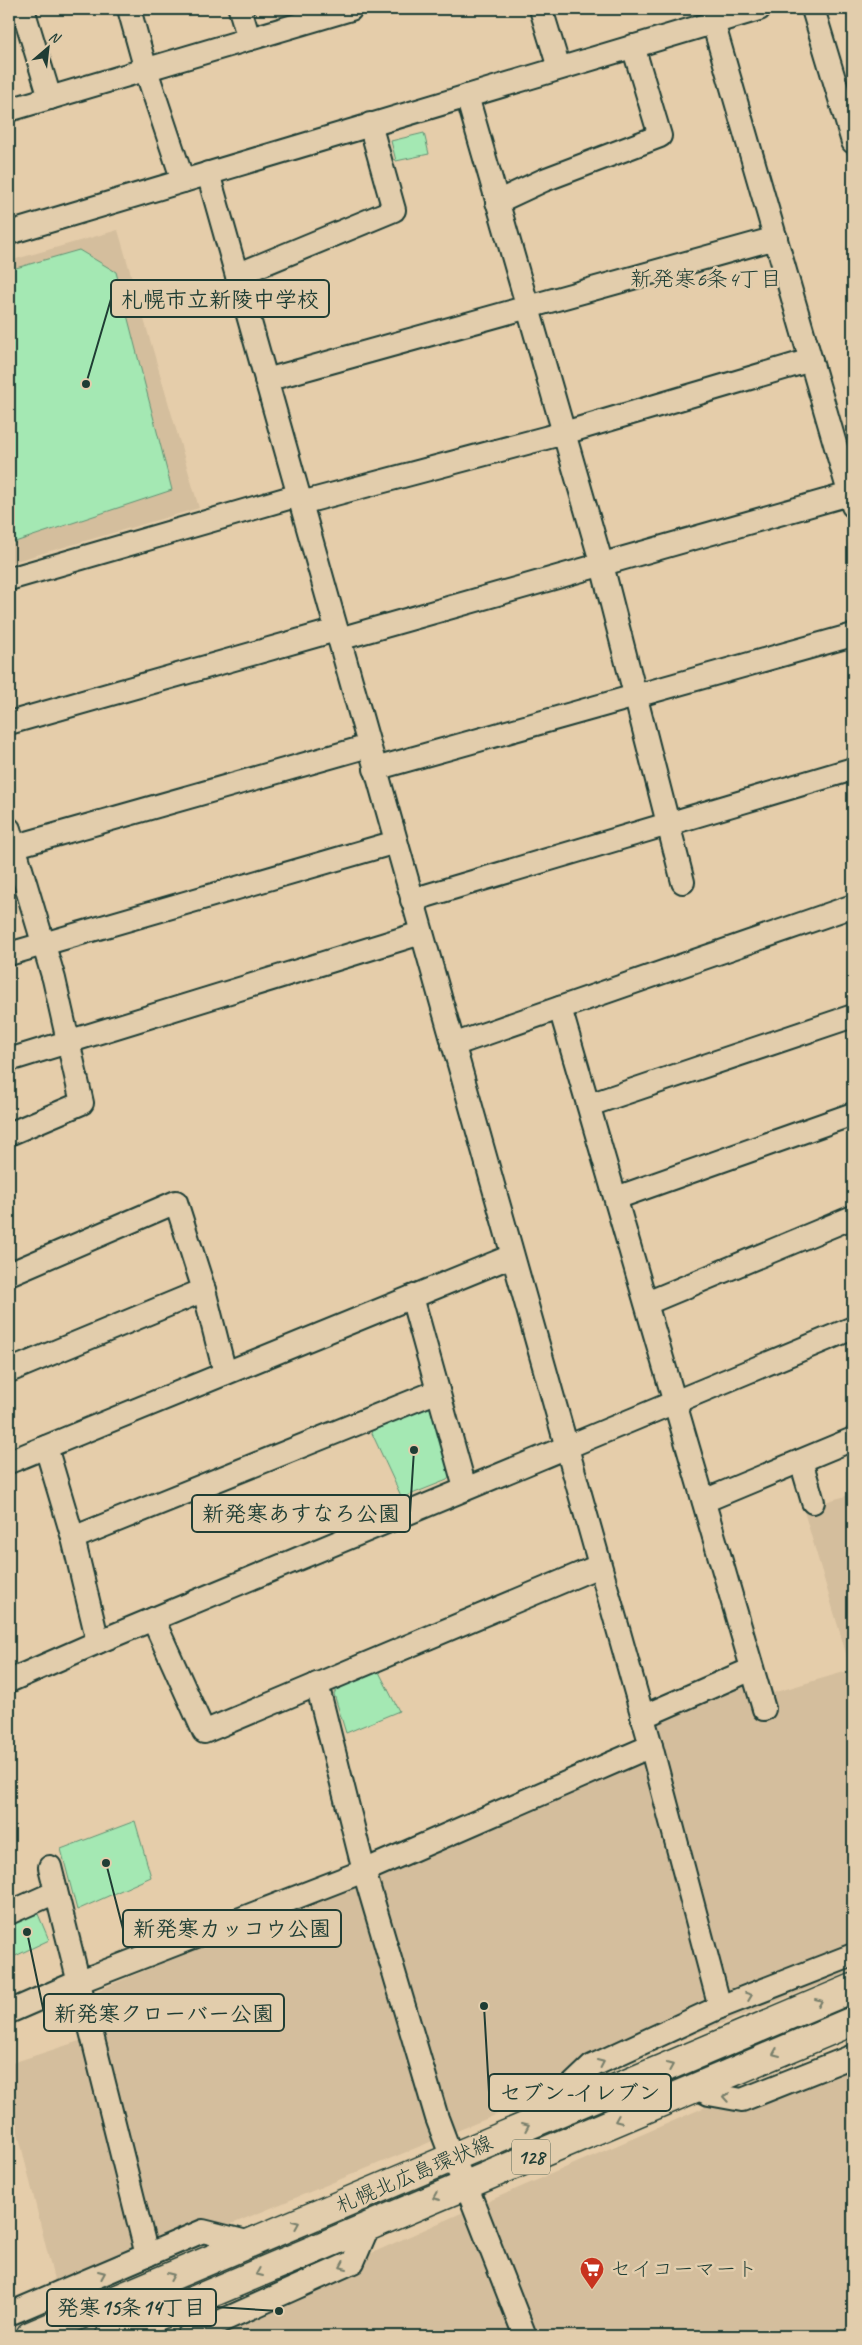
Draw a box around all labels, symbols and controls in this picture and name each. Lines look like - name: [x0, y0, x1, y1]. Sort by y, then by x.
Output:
- north arrow: [22, 22, 72, 72]
- text: N: [46, 27, 64, 48]
- district label: 新発寒6条4丁目: [630, 265, 782, 293]
- callout: 札幌市立新陵中学校: [111, 280, 329, 317]
- text: 札幌市立新陵中学校: [121, 286, 319, 314]
- callout: 新発寒あすなろ公園: [192, 1495, 410, 1532]
- text: 新発寒あすなろ公園: [202, 1500, 400, 1528]
- callout: 新発寒カッコウ公園: [123, 1910, 341, 1947]
- text: 新発寒カッコウ公園: [133, 1915, 331, 1943]
- one-way arrow: [744, 1992, 753, 2002]
- callout: 新発寒クローバー公園: [44, 1994, 284, 2031]
- one-way arrow: [814, 1998, 823, 2009]
- text: 新発寒クローバー公園: [54, 2000, 274, 2028]
- one-way arrow: [772, 2047, 781, 2057]
- one-way arrow: [596, 2058, 605, 2069]
- one-way arrow: [665, 2061, 674, 2072]
- callout: セブン-イレブン: [489, 2074, 671, 2111]
- text: セブン-イレブン: [499, 2079, 661, 2107]
- one-way arrow: [721, 2093, 730, 2103]
- one-way arrow: [614, 2113, 623, 2124]
- one-way arrow: [521, 2122, 530, 2133]
- street label: 札幌北広島環状線: [332, 2129, 496, 2219]
- road number: 128: [512, 2140, 550, 2174]
- one-way arrow: [432, 2191, 441, 2202]
- one-way arrow: [291, 2219, 300, 2230]
- supermarket icon: セイコーマート: [579, 2256, 605, 2290]
- place label: セイコーマート: [610, 2256, 757, 2282]
- one-way arrow: [339, 2260, 348, 2271]
- one-way arrow: [255, 2267, 264, 2278]
- one-way arrow: [97, 2270, 106, 2281]
- one-way arrow: [166, 2272, 175, 2283]
- callout: 発寒15条14丁目: [47, 2289, 216, 2326]
- text: 発寒15条14丁目: [56, 2294, 206, 2322]

